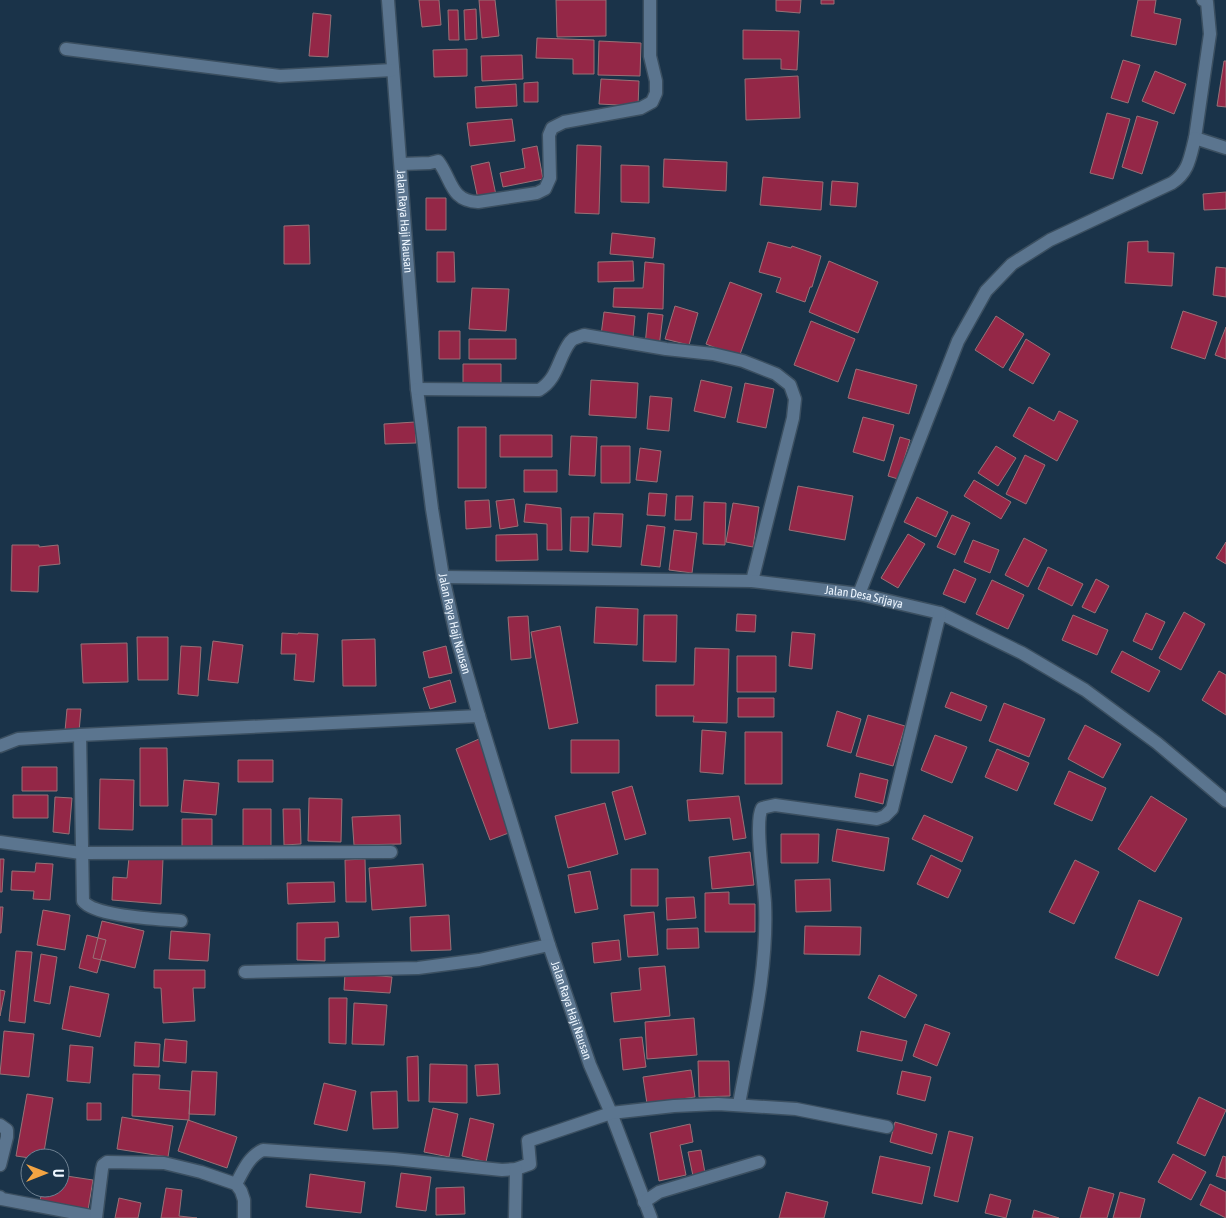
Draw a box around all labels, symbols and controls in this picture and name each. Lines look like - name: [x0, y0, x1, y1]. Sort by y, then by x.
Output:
- street label: Jalan Raya Haji Nausan: [394, 169, 415, 273]
- street label: Jalan Raya Haji Nausan: [436, 572, 474, 676]
- street label: Jalan Desa Srijaya: [824, 583, 904, 611]
- street label: Jalan Raya Haji Nausan: [548, 959, 595, 1061]
- north arrow: [20, 1148, 70, 1198]
- text: U: [50, 1169, 66, 1177]

